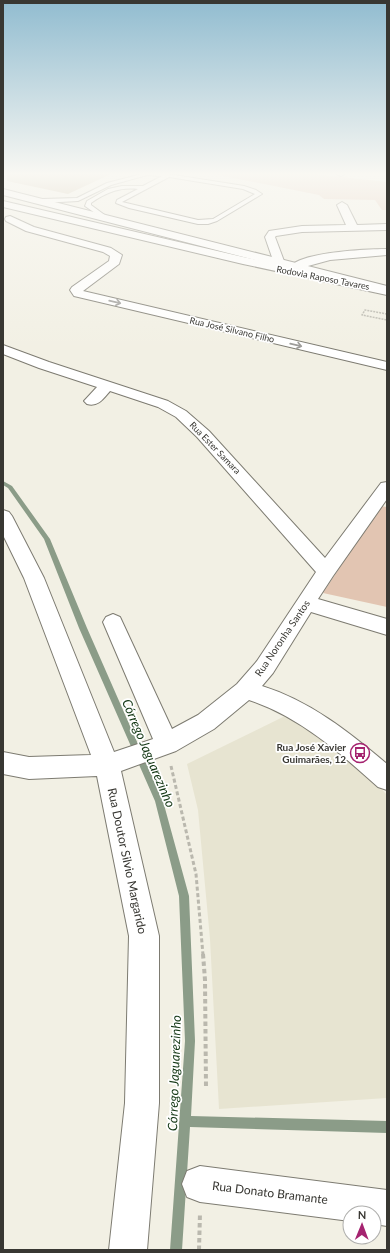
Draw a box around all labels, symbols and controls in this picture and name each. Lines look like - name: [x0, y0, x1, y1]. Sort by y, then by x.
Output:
- street label: Rodovia Raposo Tavares: [276, 263, 371, 292]
- one-way arrow: [109, 299, 122, 307]
- street label: Rua José Silvano Filho: [189, 314, 276, 345]
- one-way arrow: [290, 342, 303, 349]
- street label: Rua Ester Samara: [188, 419, 243, 476]
- street label: Rua Noronha Santos: [252, 598, 312, 678]
- water label: Córrego Jaguarezinho: [119, 696, 179, 810]
- place label: Rua José Xavier Guimarães, 12: [276, 741, 346, 765]
- bus stop icon: Rua José Xavier Guimarães, 12: [349, 742, 371, 764]
- street label: Rua Doutor Silvio Margarido: [105, 786, 150, 936]
- water label: Córrego Jaguarezinho: [164, 1014, 184, 1131]
- street label: Rua Donato Bramante: [211, 1178, 329, 1207]
- north arrow: [342, 1205, 382, 1245]
- text: N: [358, 1208, 367, 1221]

